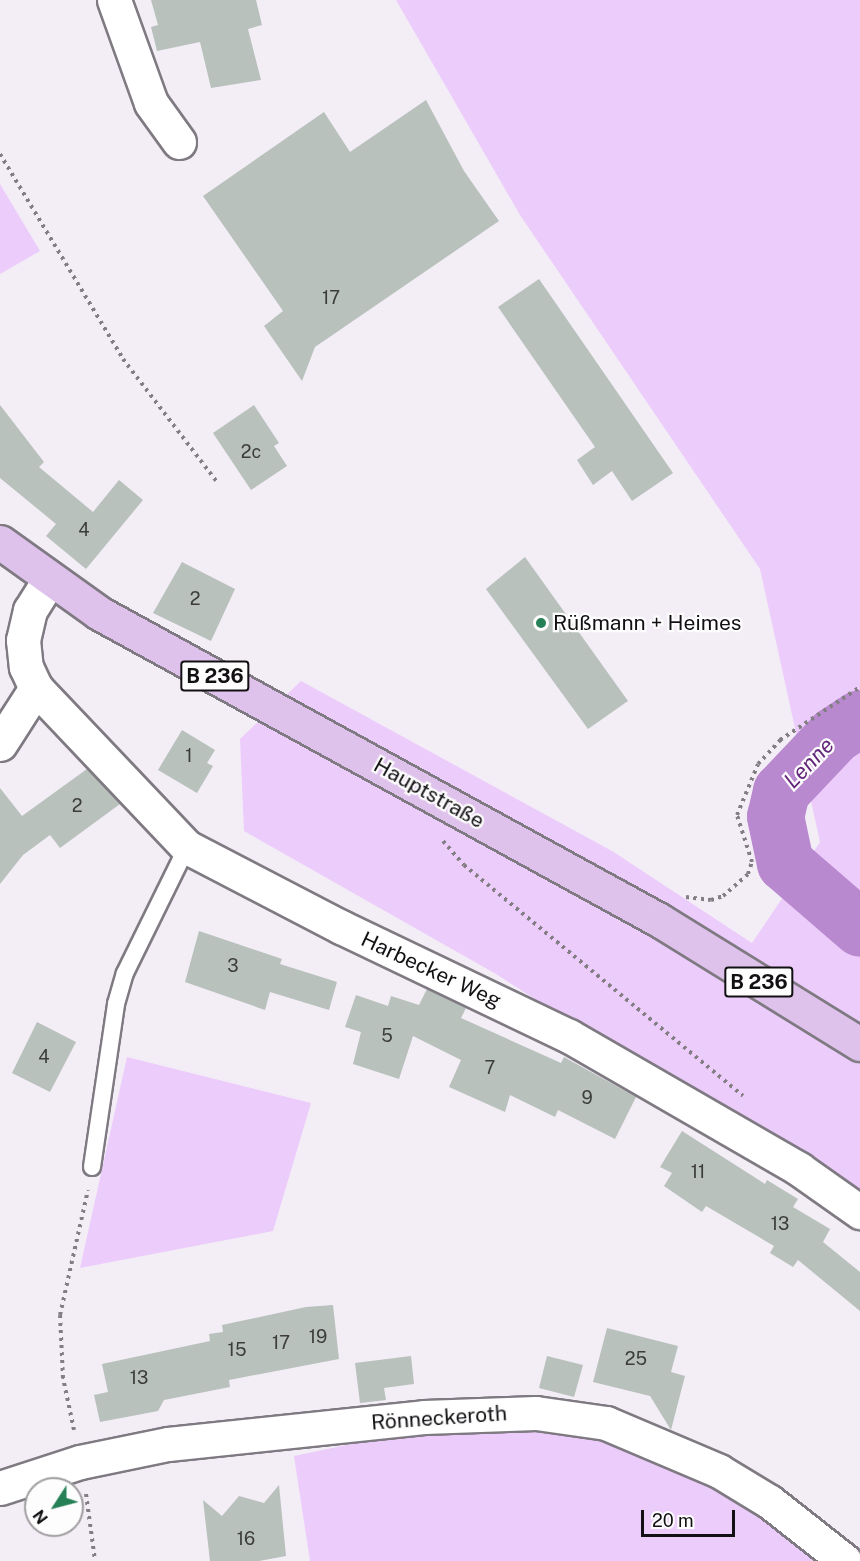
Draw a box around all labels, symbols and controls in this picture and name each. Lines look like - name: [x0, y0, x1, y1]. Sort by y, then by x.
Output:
- house number: 17: [322, 287, 340, 309]
- house number: 2c: [241, 441, 261, 463]
- house number: 4: [78, 519, 90, 541]
- house number: 2: [190, 588, 200, 610]
- place label: Rüßmann + Heimes: [553, 610, 741, 636]
- marker: Rüßmann + Heimes: [534, 616, 548, 630]
- road number: B 236: [179, 659, 251, 693]
- water label: Lenne: [779, 732, 839, 794]
- house number: 1: [185, 745, 193, 767]
- street label: Hauptstraße: [369, 752, 489, 834]
- house number: 2: [72, 795, 82, 817]
- street label: Harbecker Weg: [357, 926, 505, 1014]
- house number: 3: [227, 955, 239, 977]
- road number: B 236: [723, 965, 795, 999]
- house number: 5: [381, 1025, 393, 1047]
- house number: 4: [38, 1046, 50, 1068]
- house number: 7: [485, 1057, 495, 1079]
- house number: 9: [581, 1087, 593, 1109]
- house number: 11: [691, 1161, 705, 1183]
- house number: 13: [771, 1213, 789, 1235]
- house number: 19: [309, 1326, 327, 1348]
- house number: 17: [272, 1332, 290, 1354]
- house number: 15: [228, 1339, 246, 1361]
- house number: 25: [625, 1348, 647, 1370]
- house number: 13: [130, 1367, 148, 1389]
- street label: Rönneckeroth: [370, 1401, 508, 1435]
- north arrow: [24, 1477, 84, 1537]
- scale bar: [644, 1498, 738, 1536]
- text: N: [29, 1506, 52, 1527]
- text: 20 m: [652, 1510, 694, 1531]
- house number: 16: [237, 1528, 255, 1550]

